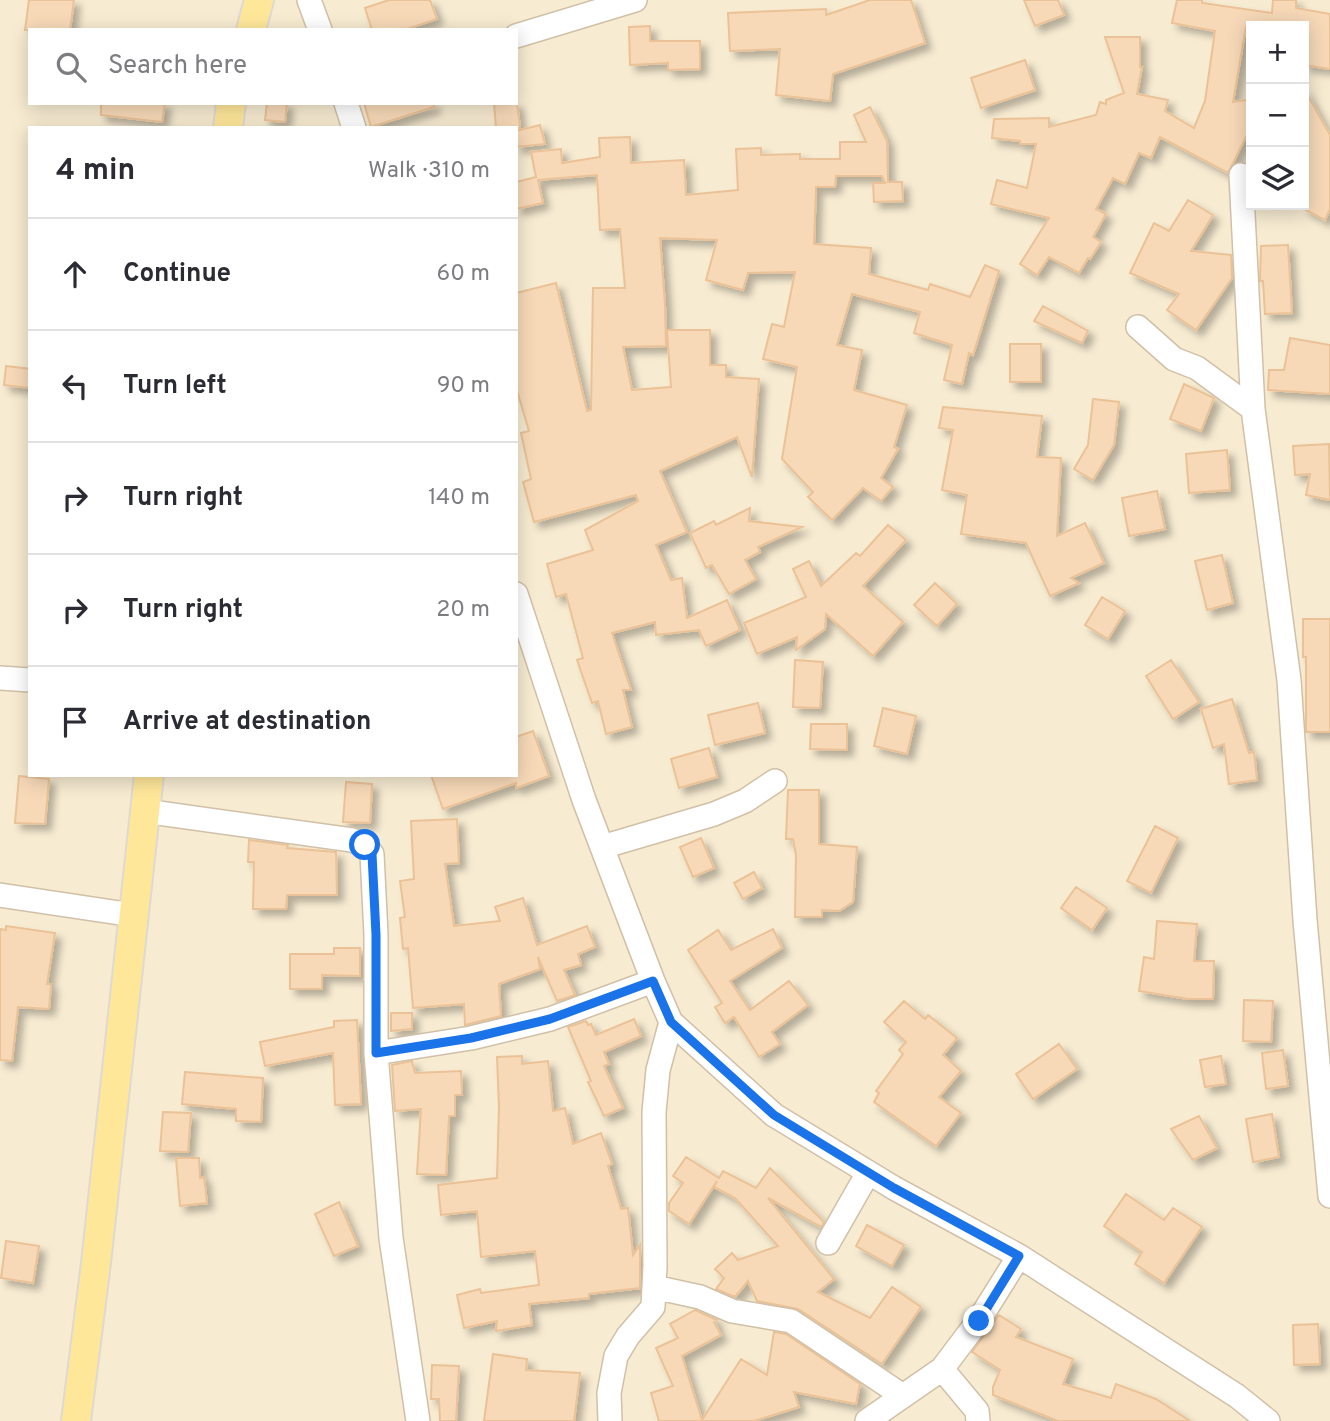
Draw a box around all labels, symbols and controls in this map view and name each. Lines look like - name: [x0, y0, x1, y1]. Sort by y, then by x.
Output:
- map controls: [1246, 21, 1309, 210]
- button: +: [1246, 21, 1309, 84]
- search box: [28, 28, 518, 105]
- icon: search: [52, 48, 90, 86]
- text: Search here: [108, 50, 247, 83]
- button: −: [1246, 84, 1309, 147]
- button: layers: [1246, 147, 1309, 210]
- text: 4 min: [56, 153, 135, 190]
- text: Walk · 310 m: [368, 157, 490, 186]
- icon: ahead: [56, 255, 94, 293]
- text: Continue: [123, 258, 231, 291]
- text: 60 m: [437, 260, 490, 289]
- icon: left: [56, 367, 94, 405]
- text: Turn left: [123, 370, 227, 403]
- text: 90 m: [437, 372, 490, 401]
- icon: right: [56, 479, 94, 517]
- text: Turn right: [123, 482, 243, 515]
- text: 140 m: [428, 484, 490, 513]
- icon: right: [56, 591, 94, 629]
- text: Turn right: [123, 594, 243, 627]
- text: 20 m: [436, 596, 490, 625]
- icon: arrive: [56, 703, 94, 741]
- text: Arrive at destination: [123, 706, 371, 739]
- route start: [349, 829, 380, 860]
- route end: [963, 1305, 994, 1336]

